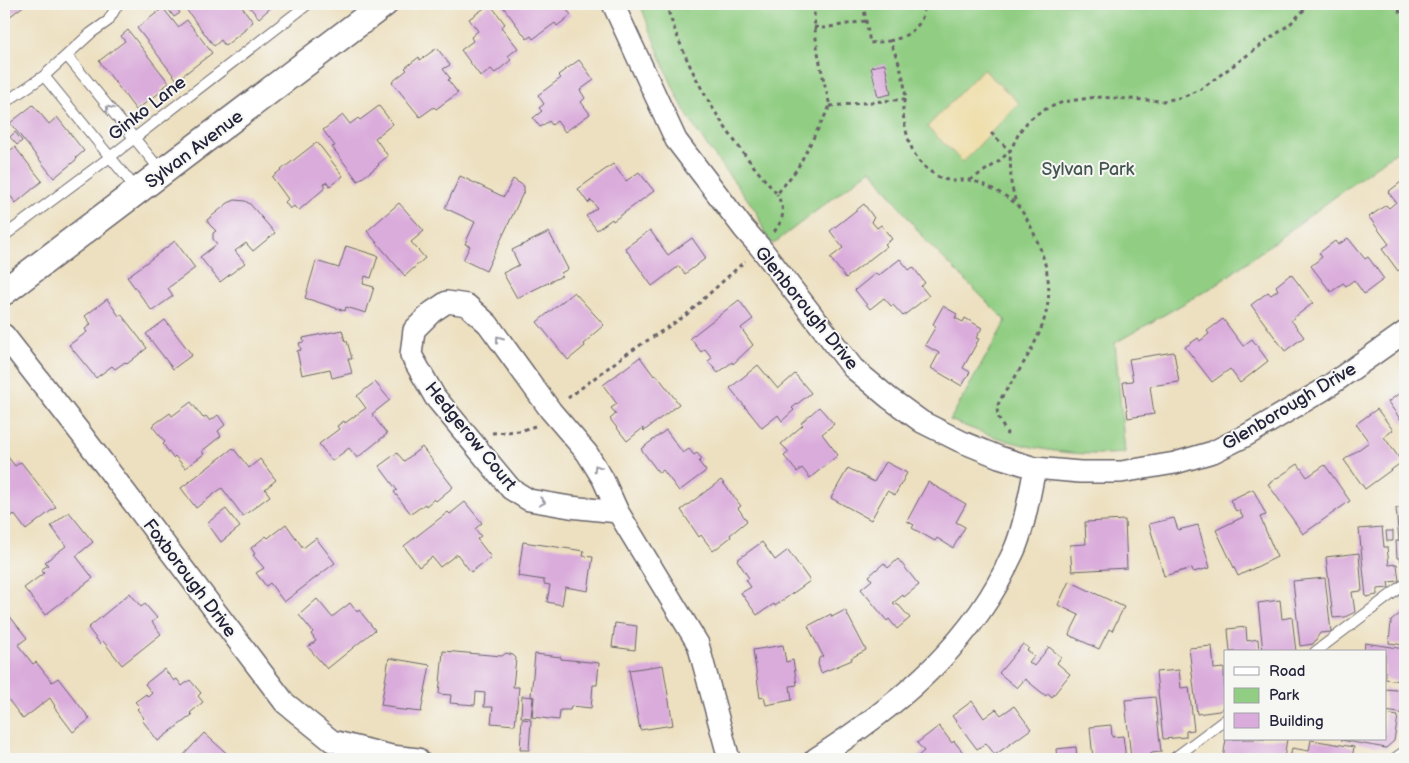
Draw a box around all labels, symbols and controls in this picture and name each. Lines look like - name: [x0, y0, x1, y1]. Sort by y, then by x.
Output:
- street label: Ginko Lane: [104, 72, 190, 145]
- one-way arrow: [106, 105, 115, 114]
- street label: Sylvan Avenue: [141, 106, 248, 193]
- park label: Sylvan Park: [1042, 159, 1135, 180]
- street label: Glenborough Drive: [750, 242, 863, 374]
- one-way arrow: [496, 336, 504, 345]
- street label: Glenborough Drive: [1219, 358, 1360, 455]
- street label: Hedgerow Court: [420, 378, 521, 495]
- one-way arrow: [593, 465, 603, 474]
- one-way arrow: [538, 497, 547, 507]
- street label: Foxborough Drive: [138, 515, 241, 642]
- legend: [1224, 650, 1386, 740]
- text: Road: [1269, 662, 1305, 681]
- text: Park: [1269, 686, 1300, 705]
- text: Building: [1269, 712, 1324, 731]

